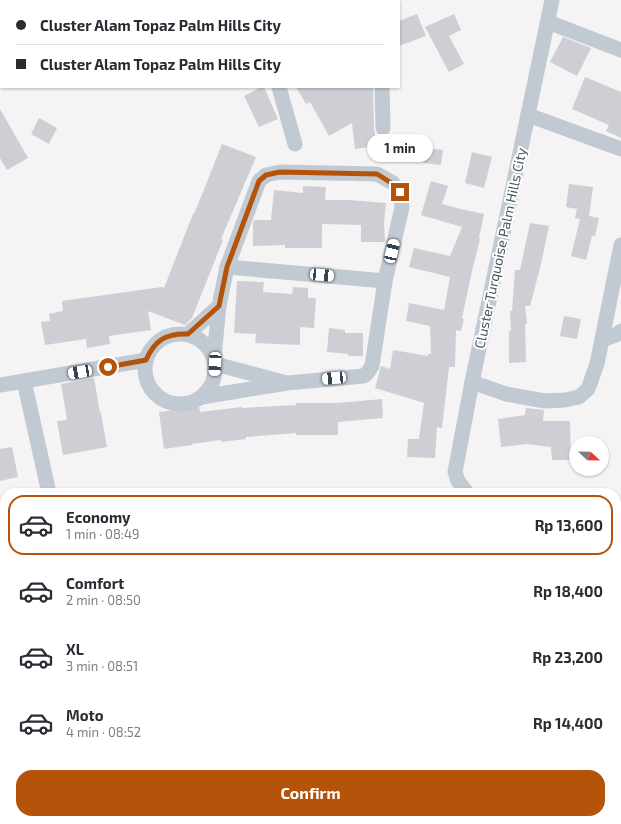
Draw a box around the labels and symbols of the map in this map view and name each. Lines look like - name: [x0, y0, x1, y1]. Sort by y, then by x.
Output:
- callout: 1 min: [367, 134, 433, 162]
- street label: Cluster Turquoise Palm Hills City: [470, 146, 530, 350]
- route end: [391, 183, 409, 201]
- car: [383, 238, 401, 264]
- car: [310, 268, 334, 282]
- car: [208, 352, 222, 376]
- route start: [99, 358, 117, 376]
- car: [67, 364, 93, 380]
- car: [322, 371, 346, 385]
- north arrow: [569, 436, 609, 476]

